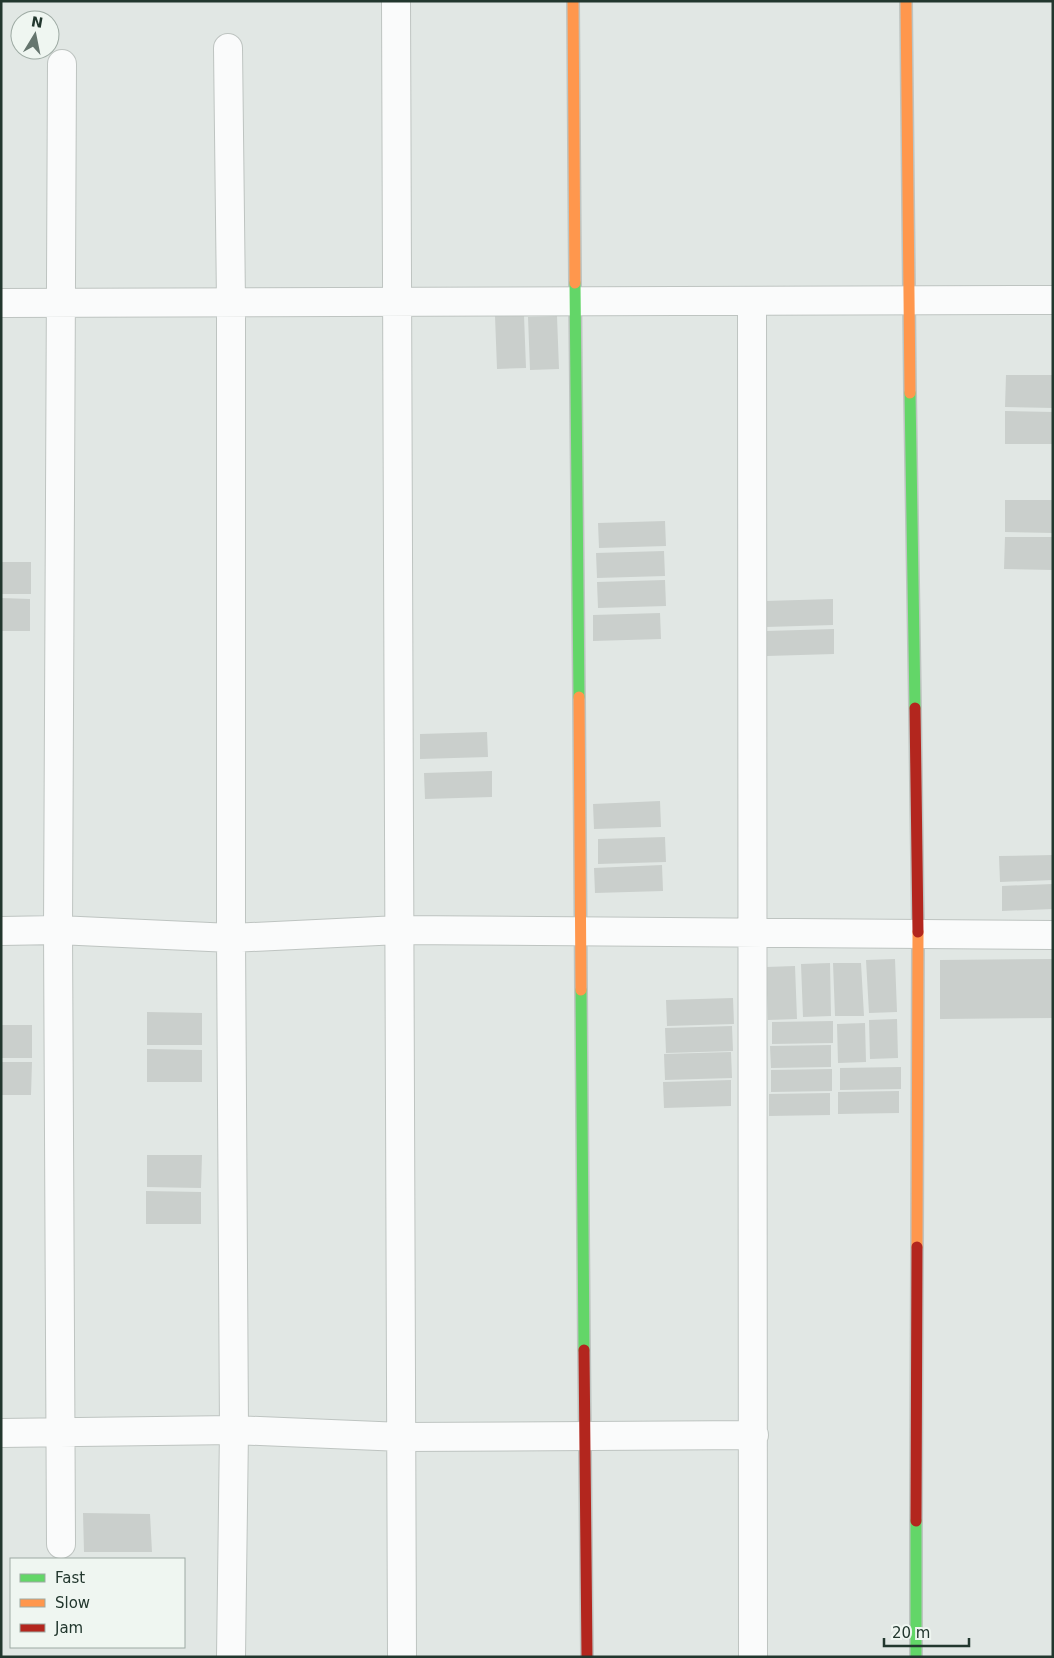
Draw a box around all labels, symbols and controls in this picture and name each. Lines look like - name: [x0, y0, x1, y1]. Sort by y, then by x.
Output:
- north arrow: [10, 10, 60, 60]
- text: N: [30, 13, 44, 31]
- legend: [10, 1558, 185, 1648]
- text: Fast: [55, 1569, 85, 1587]
- text: Slow: [55, 1594, 90, 1612]
- scale bar: [884, 1616, 969, 1648]
- text: Jam: [54, 1619, 83, 1637]
- text: 20 m: [892, 1624, 930, 1642]

